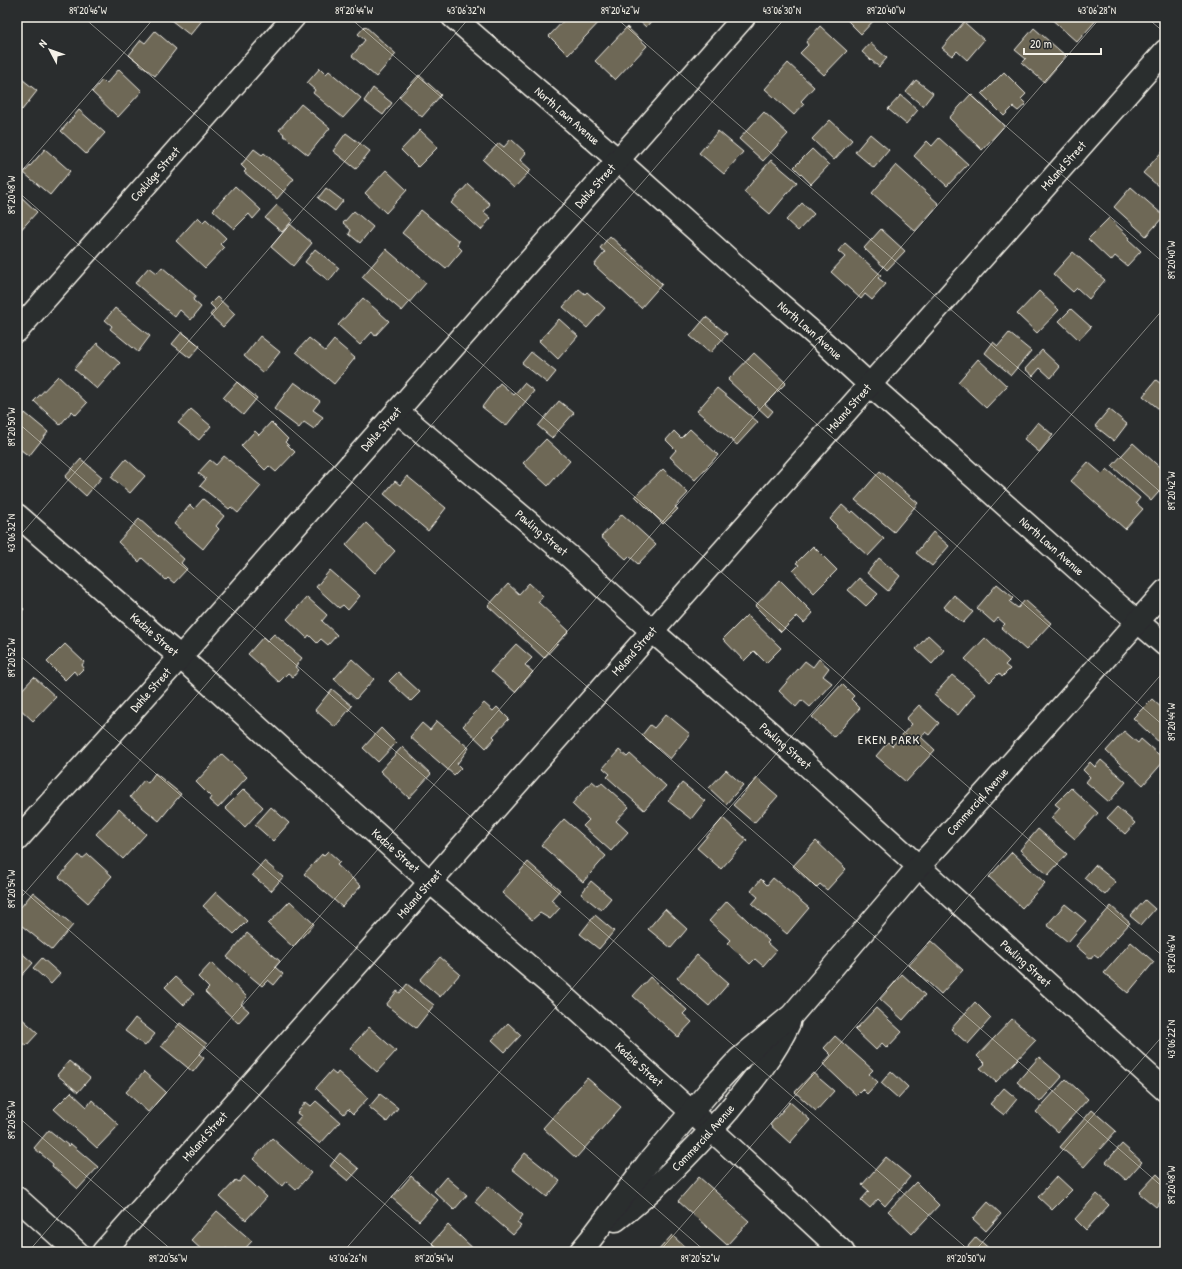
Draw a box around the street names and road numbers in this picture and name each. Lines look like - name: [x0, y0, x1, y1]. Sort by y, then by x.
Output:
- street label: North Lawn Avenue: [531, 83, 604, 149]
- street label: Moland Street: [1037, 136, 1090, 194]
- street label: Coolidge Street: [126, 142, 184, 205]
- street label: Dahle Street: [571, 159, 620, 212]
- street label: North Lawn Avenue: [774, 297, 846, 364]
- street label: Moland Street: [822, 379, 876, 437]
- street label: Dahle Street: [356, 402, 406, 455]
- street label: Pawling Street: [512, 506, 572, 560]
- street label: North Lawn Avenue: [1016, 512, 1088, 579]
- street label: Kedzie Street: [127, 608, 183, 661]
- street label: Moland Street: [607, 622, 661, 679]
- street label: Dahle Street: [126, 663, 175, 716]
- street label: Pawling Street: [756, 719, 816, 774]
- street label: Commercial Avenue: [942, 763, 1012, 839]
- street label: Kedzie Street: [368, 824, 424, 877]
- street label: Moland Street: [393, 865, 446, 922]
- street label: Pawling Street: [997, 936, 1056, 991]
- street label: Kedzie Street: [612, 1038, 668, 1091]
- street label: Commercial Avenue: [668, 1100, 738, 1175]
- street label: Moland Street: [178, 1107, 232, 1165]

